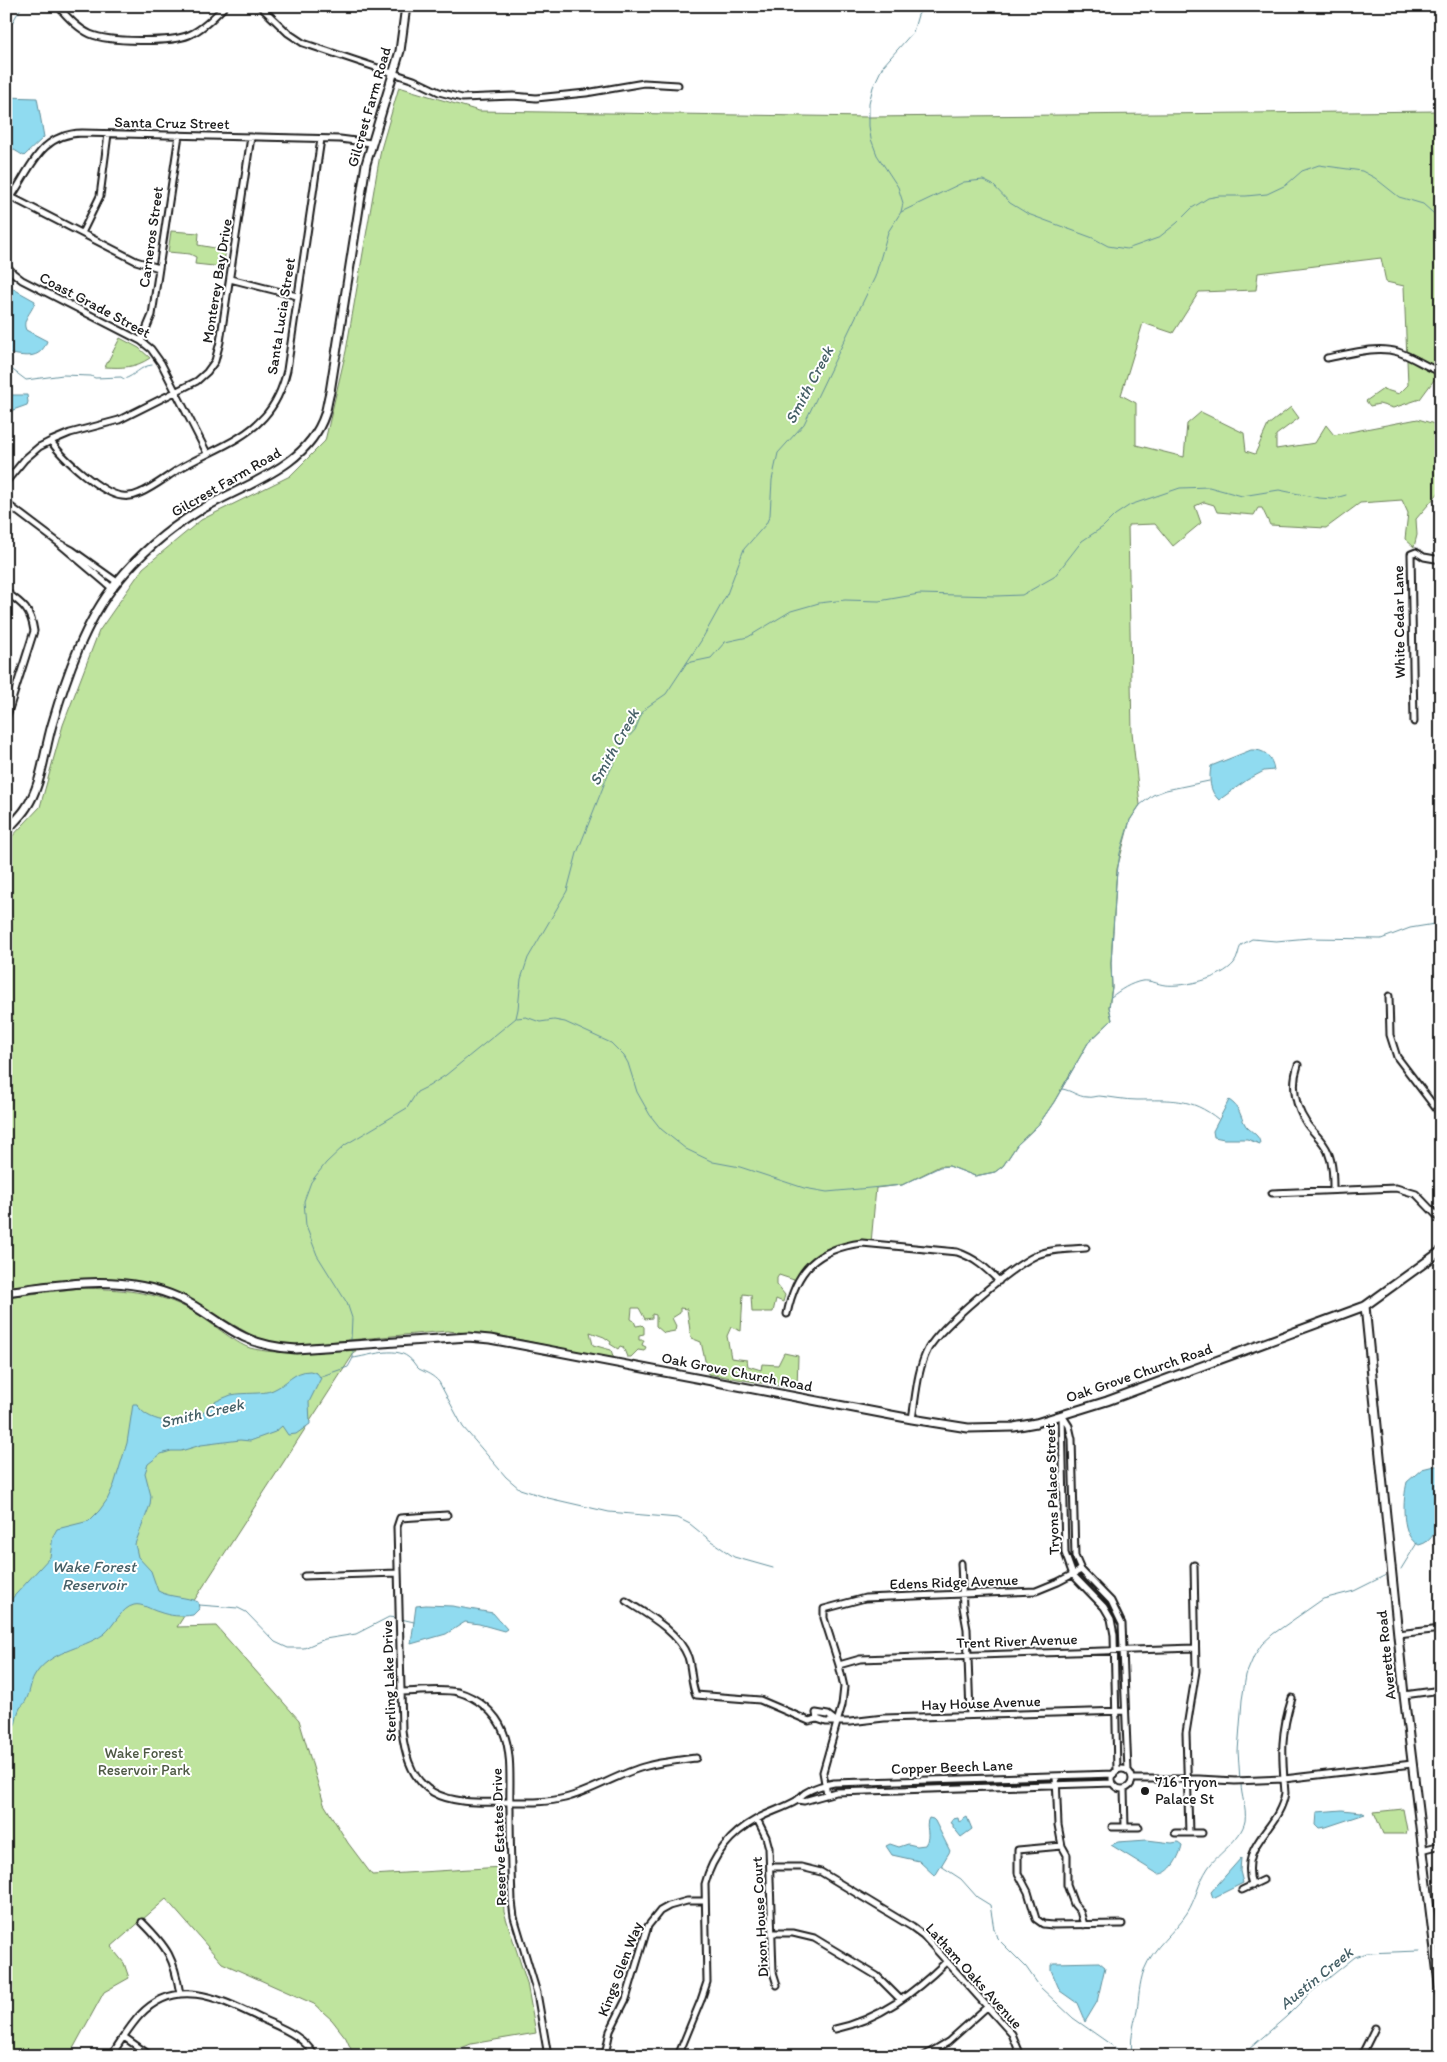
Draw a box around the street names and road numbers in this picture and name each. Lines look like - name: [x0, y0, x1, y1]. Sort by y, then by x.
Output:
- street label: Gilcrest Farm Road: [343, 45, 395, 169]
- street label: Santa Cruz Street: [114, 113, 230, 133]
- street label: Carneros Street: [135, 185, 167, 289]
- street label: Monterey Bay Drive: [198, 218, 236, 344]
- street label: Santa Lucia Street: [263, 256, 299, 376]
- street label: Coast Grade Street: [36, 268, 154, 342]
- street label: Gilcrest Farm Road: [168, 443, 284, 521]
- street label: White Cedar Lane: [1389, 565, 1409, 679]
- street label: Oak Grove Church Road: [1064, 1340, 1214, 1406]
- street label: Oak Grove Church Road: [660, 1349, 814, 1395]
- street label: Tryons Palace Street: [1041, 1422, 1063, 1555]
- street label: Edens Ridge Avenue: [889, 1571, 1019, 1593]
- street label: Averette Road: [1372, 1609, 1400, 1701]
- street label: Sterling Lake Drive: [378, 1620, 400, 1742]
- street label: Trent River Avenue: [956, 1630, 1078, 1652]
- street label: Hay House Avenue: [921, 1692, 1041, 1714]
- street label: Copper Beech Lane: [891, 1756, 1013, 1778]
- street label: Reserve Estates Drive: [488, 1768, 510, 1906]
- street label: Dixon House Court: [748, 1856, 772, 1978]
- street label: Kings Glen Way: [594, 1919, 646, 2019]
- street label: Latham Oaks Avenue: [922, 1919, 1026, 2033]

